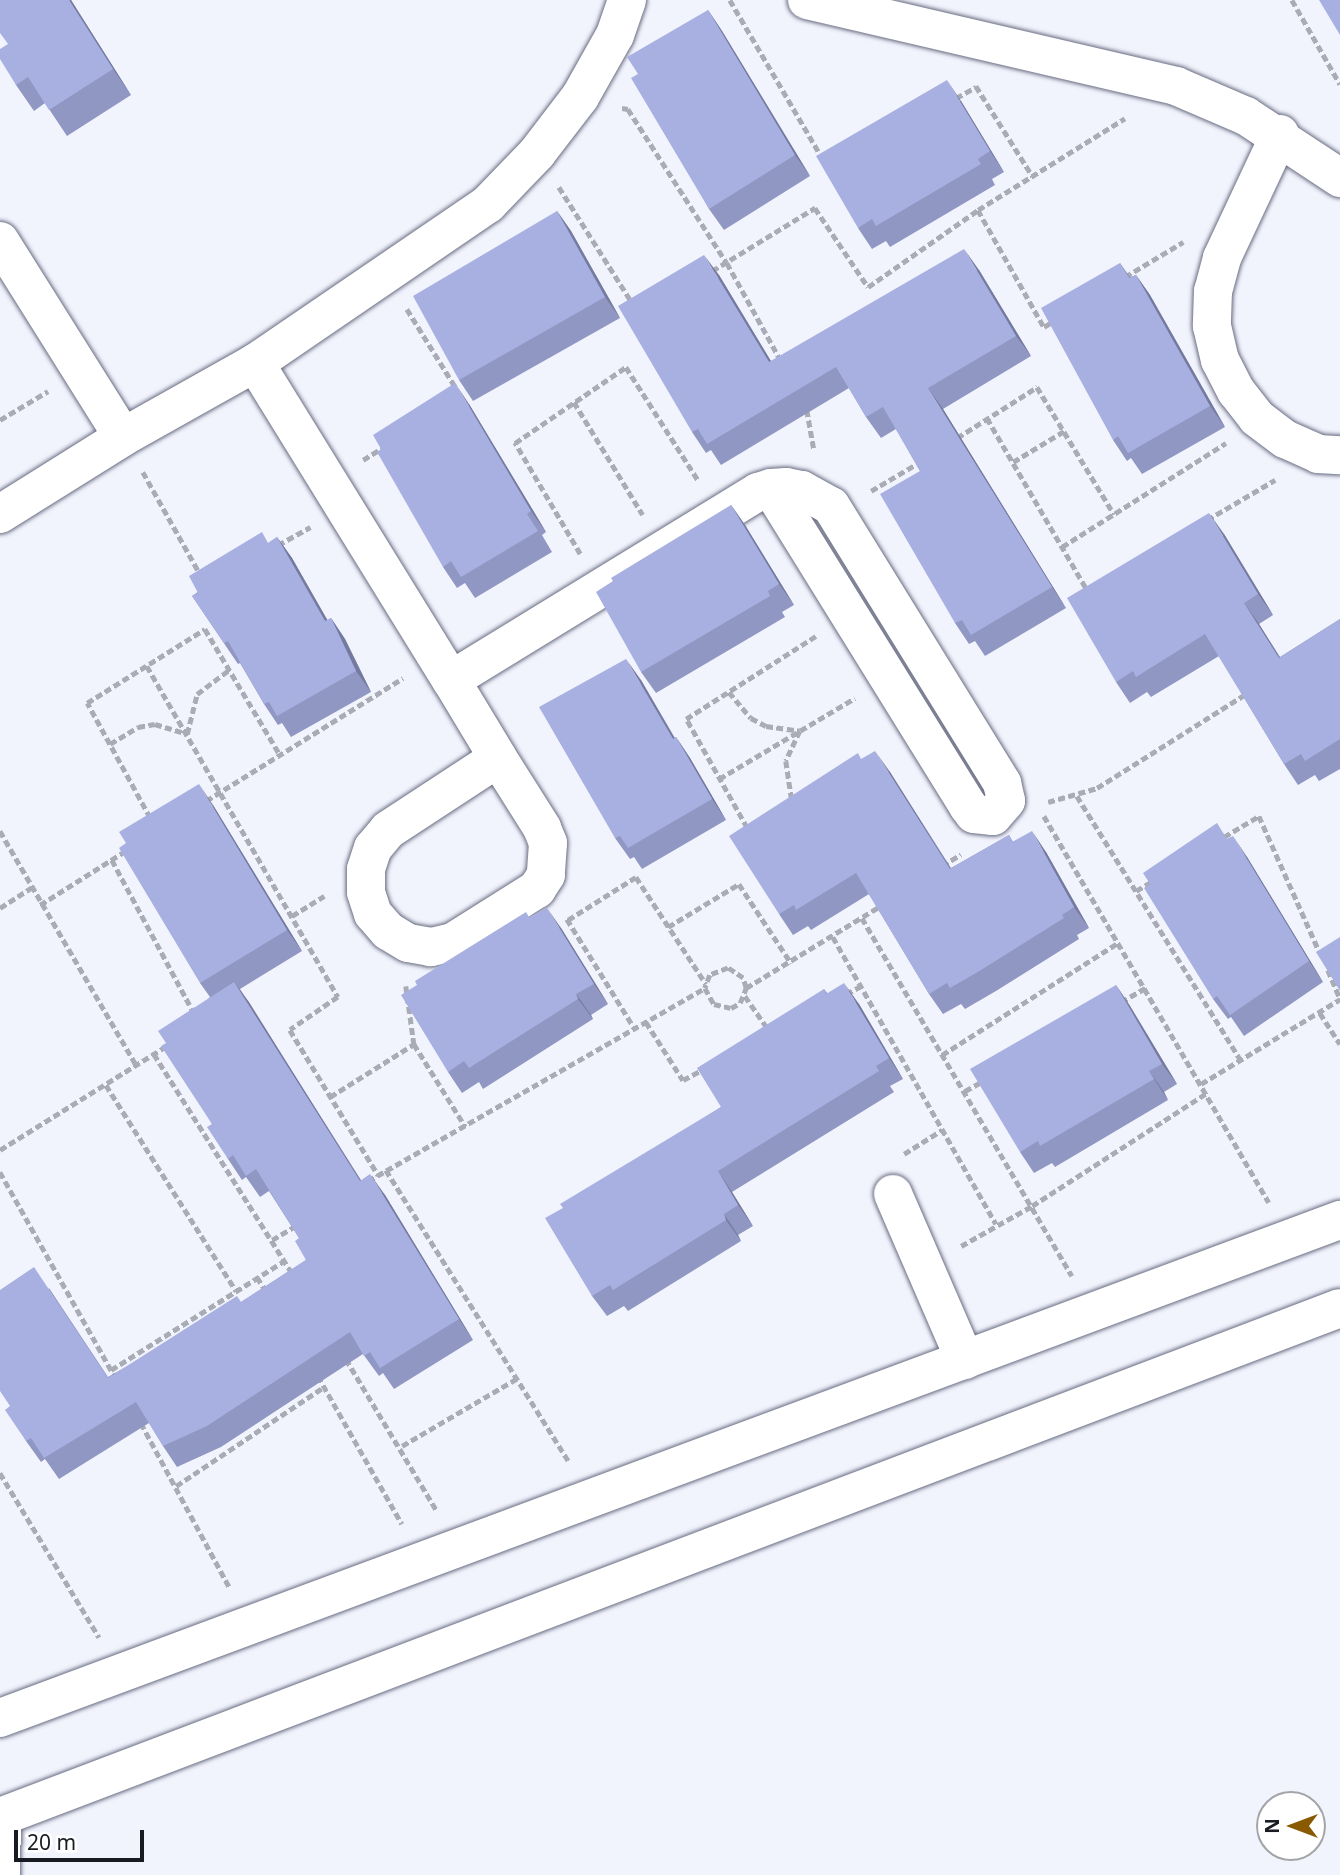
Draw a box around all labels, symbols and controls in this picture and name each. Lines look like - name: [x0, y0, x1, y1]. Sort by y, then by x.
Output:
- north arrow: [1256, 1791, 1326, 1861]
- scale bar: [18, 1815, 147, 1859]
- text: N: [1259, 1818, 1285, 1834]
- text: 20 m: [27, 1828, 76, 1856]

